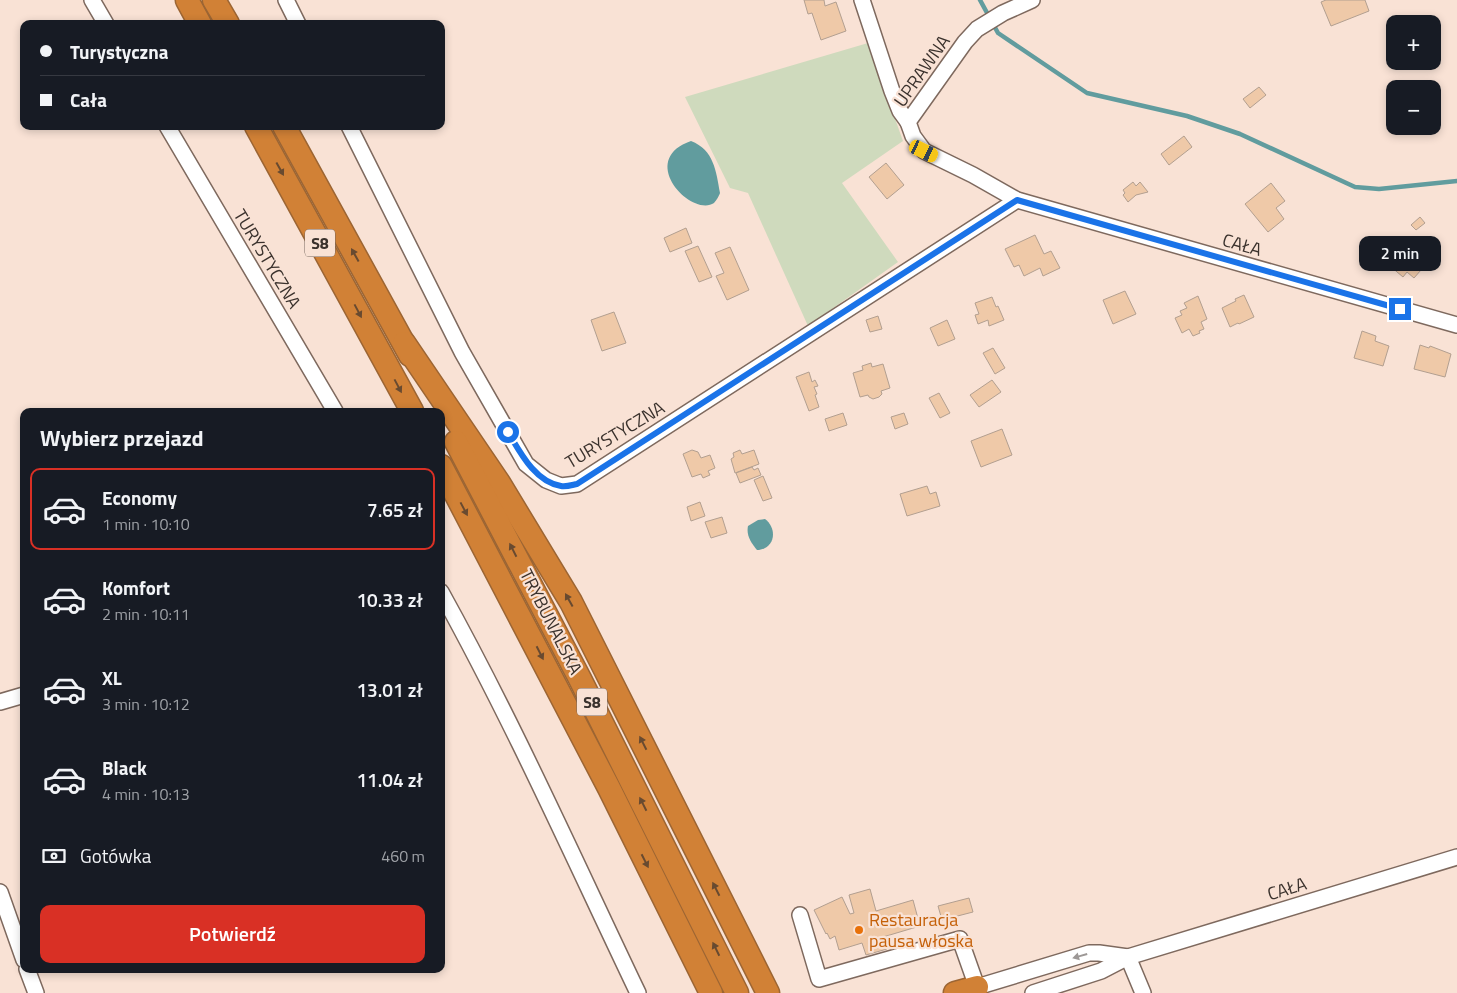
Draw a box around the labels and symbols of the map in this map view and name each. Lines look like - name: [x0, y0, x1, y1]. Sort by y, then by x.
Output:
- street label: UPRAWNA: [887, 29, 956, 112]
- car: [907, 138, 940, 164]
- one-way arrow: [275, 162, 284, 176]
- street label: TURYSTYCZNA: [227, 204, 308, 314]
- street label: CAŁA: [1219, 226, 1265, 263]
- road number: S8: [305, 230, 335, 256]
- callout: 2 min: [1359, 236, 1441, 272]
- one-way arrow: [351, 247, 359, 262]
- route end: [1389, 298, 1411, 320]
- one-way arrow: [354, 304, 362, 319]
- one-way arrow: [394, 378, 402, 393]
- street label: TURYSTYCZNA: [560, 394, 670, 475]
- route start: [497, 421, 519, 443]
- one-way arrow: [460, 502, 468, 517]
- one-way arrow: [509, 543, 517, 557]
- street label: TRYBUNALSKA: [513, 565, 590, 679]
- one-way arrow: [565, 593, 574, 607]
- one-way arrow: [535, 646, 544, 661]
- road number: S8: [577, 689, 607, 716]
- one-way arrow: [639, 736, 647, 750]
- one-way arrow: [639, 797, 647, 811]
- one-way arrow: [641, 853, 649, 868]
- street label: CAŁA: [1264, 870, 1310, 907]
- one-way arrow: [712, 881, 720, 896]
- place label: Restauracja pausa włoska: [869, 906, 973, 954]
- marker: Restauracja pausa włoska: [853, 924, 865, 936]
- one-way arrow: [712, 942, 720, 956]
- one-way arrow: [1072, 953, 1087, 961]

